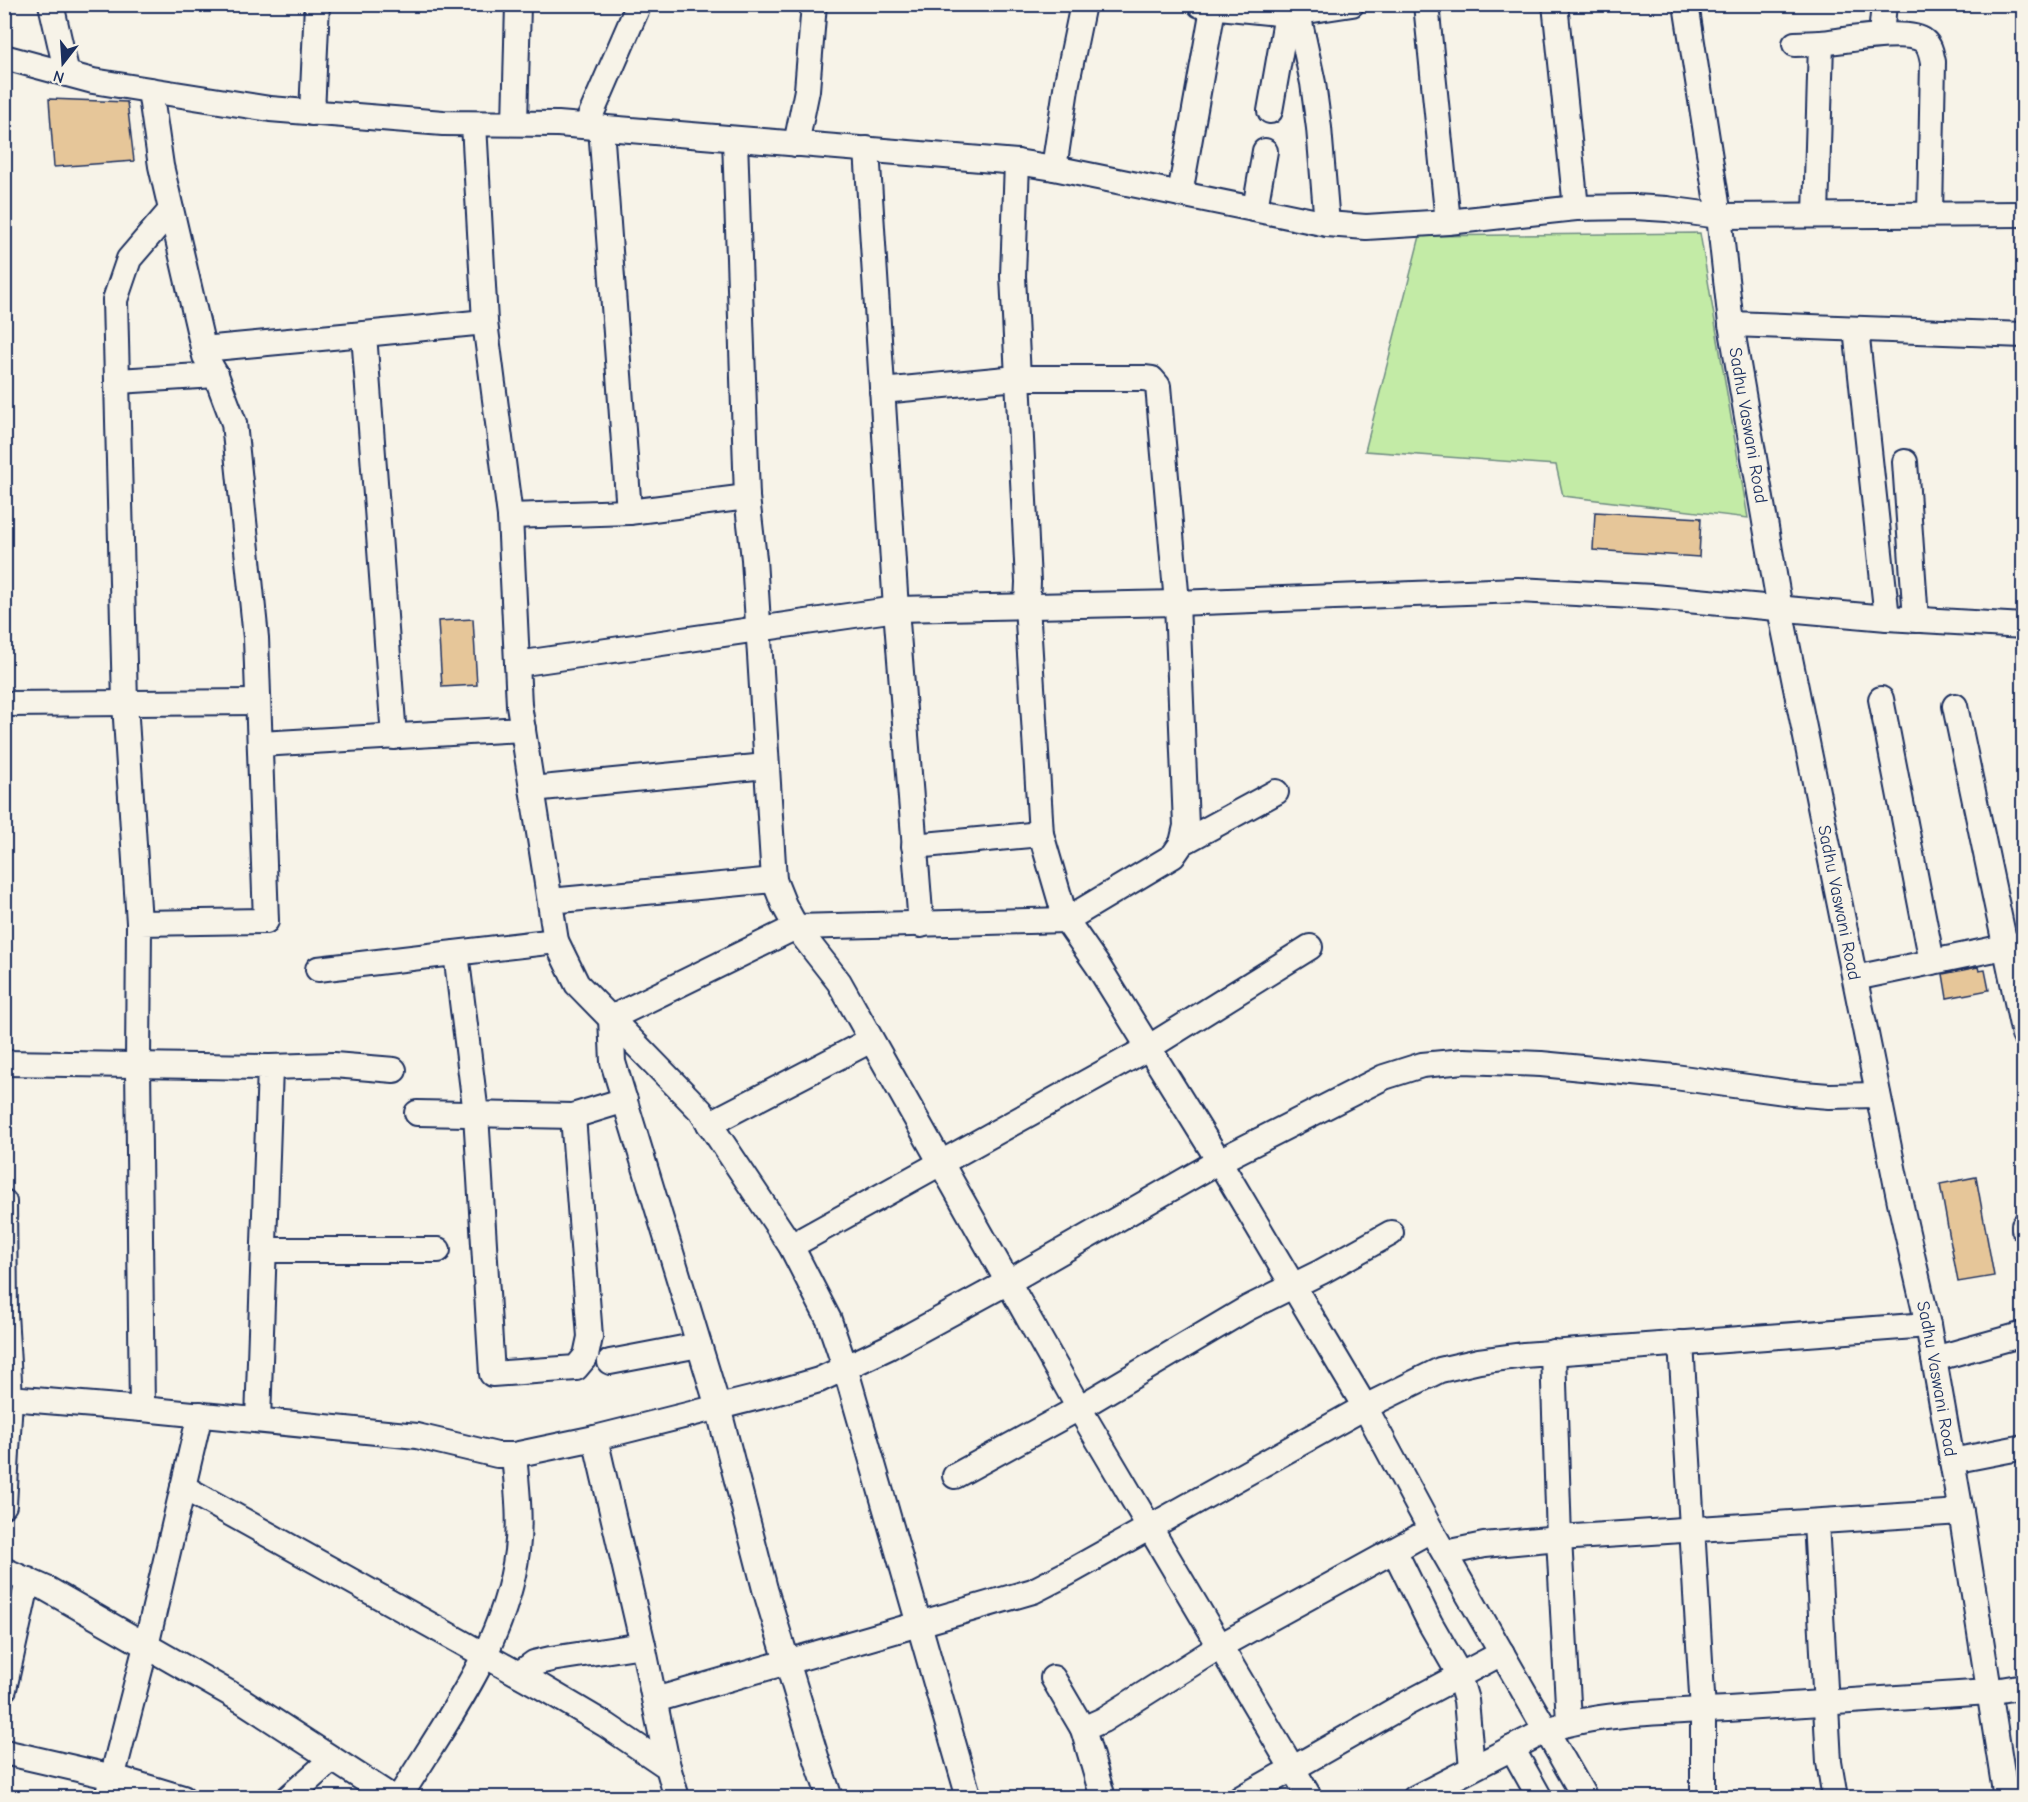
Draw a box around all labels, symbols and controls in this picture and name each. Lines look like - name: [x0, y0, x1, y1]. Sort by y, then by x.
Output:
- north arrow: [33, 33, 93, 93]
- text: N: [51, 66, 67, 87]
- street label: Sadhu Vaswani Road: [1724, 346, 1772, 505]
- street label: Sadhu Vaswani Road: [1813, 823, 1865, 982]
- street label: Sadhu Vaswani Road: [1912, 1299, 1961, 1458]

